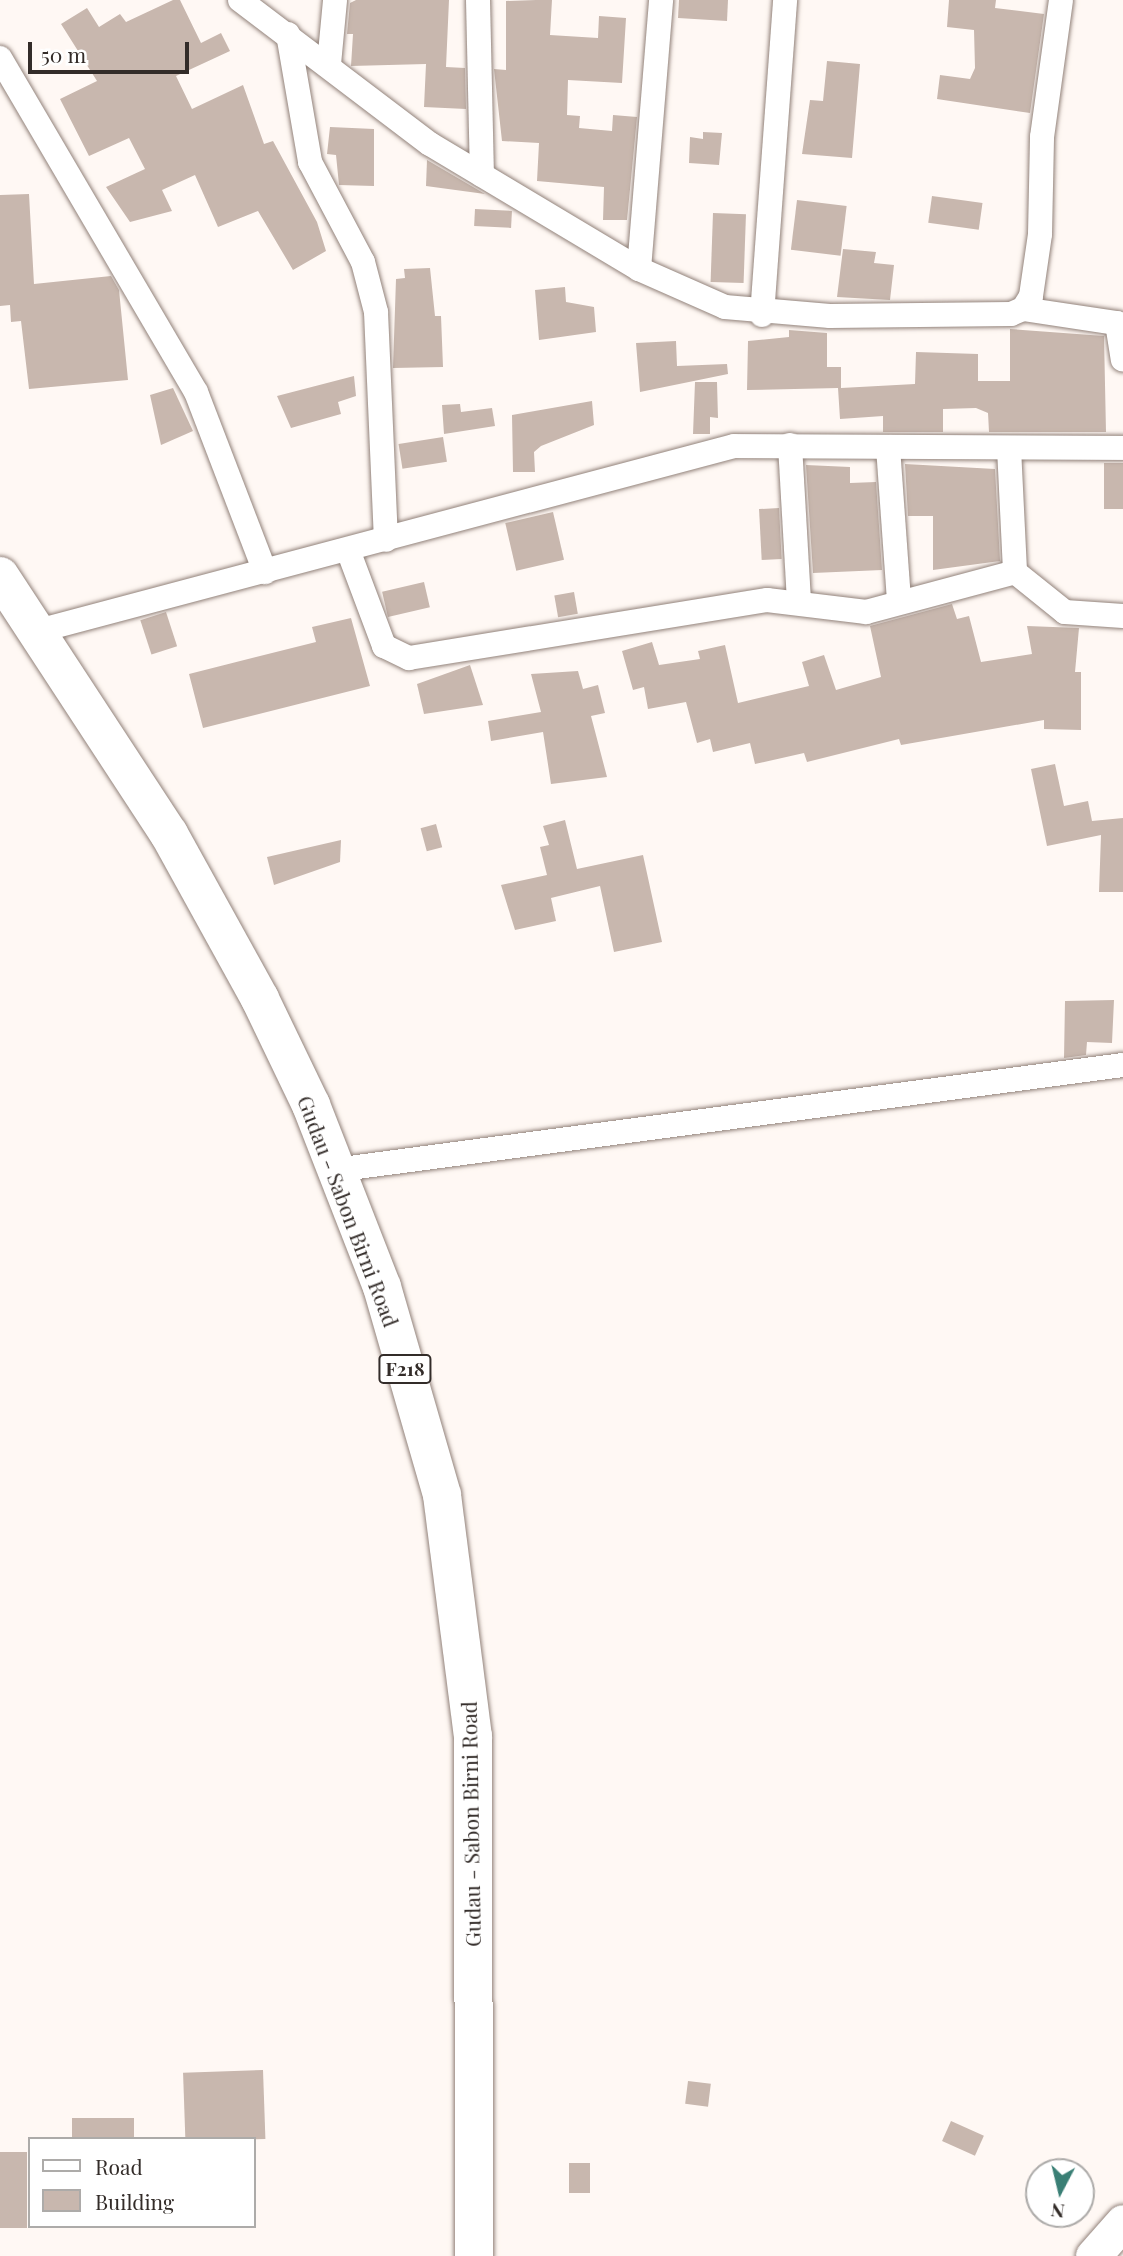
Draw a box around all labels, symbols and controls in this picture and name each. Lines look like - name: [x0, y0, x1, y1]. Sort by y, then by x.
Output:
- scale bar: [32, 28, 192, 72]
- text: 50 m: [41, 40, 86, 68]
- street label: Gudau - Sabon Birni Road: [293, 1092, 405, 1330]
- road number: F218: [377, 1354, 433, 1385]
- street label: Gudau - Sabon Birni Road: [455, 1701, 485, 1947]
- legend: [28, 2137, 256, 2228]
- text: Road: [95, 2152, 143, 2180]
- north arrow: [1025, 2158, 1095, 2228]
- text: Building: [95, 2187, 174, 2215]
- text: N: [1049, 2198, 1066, 2226]

